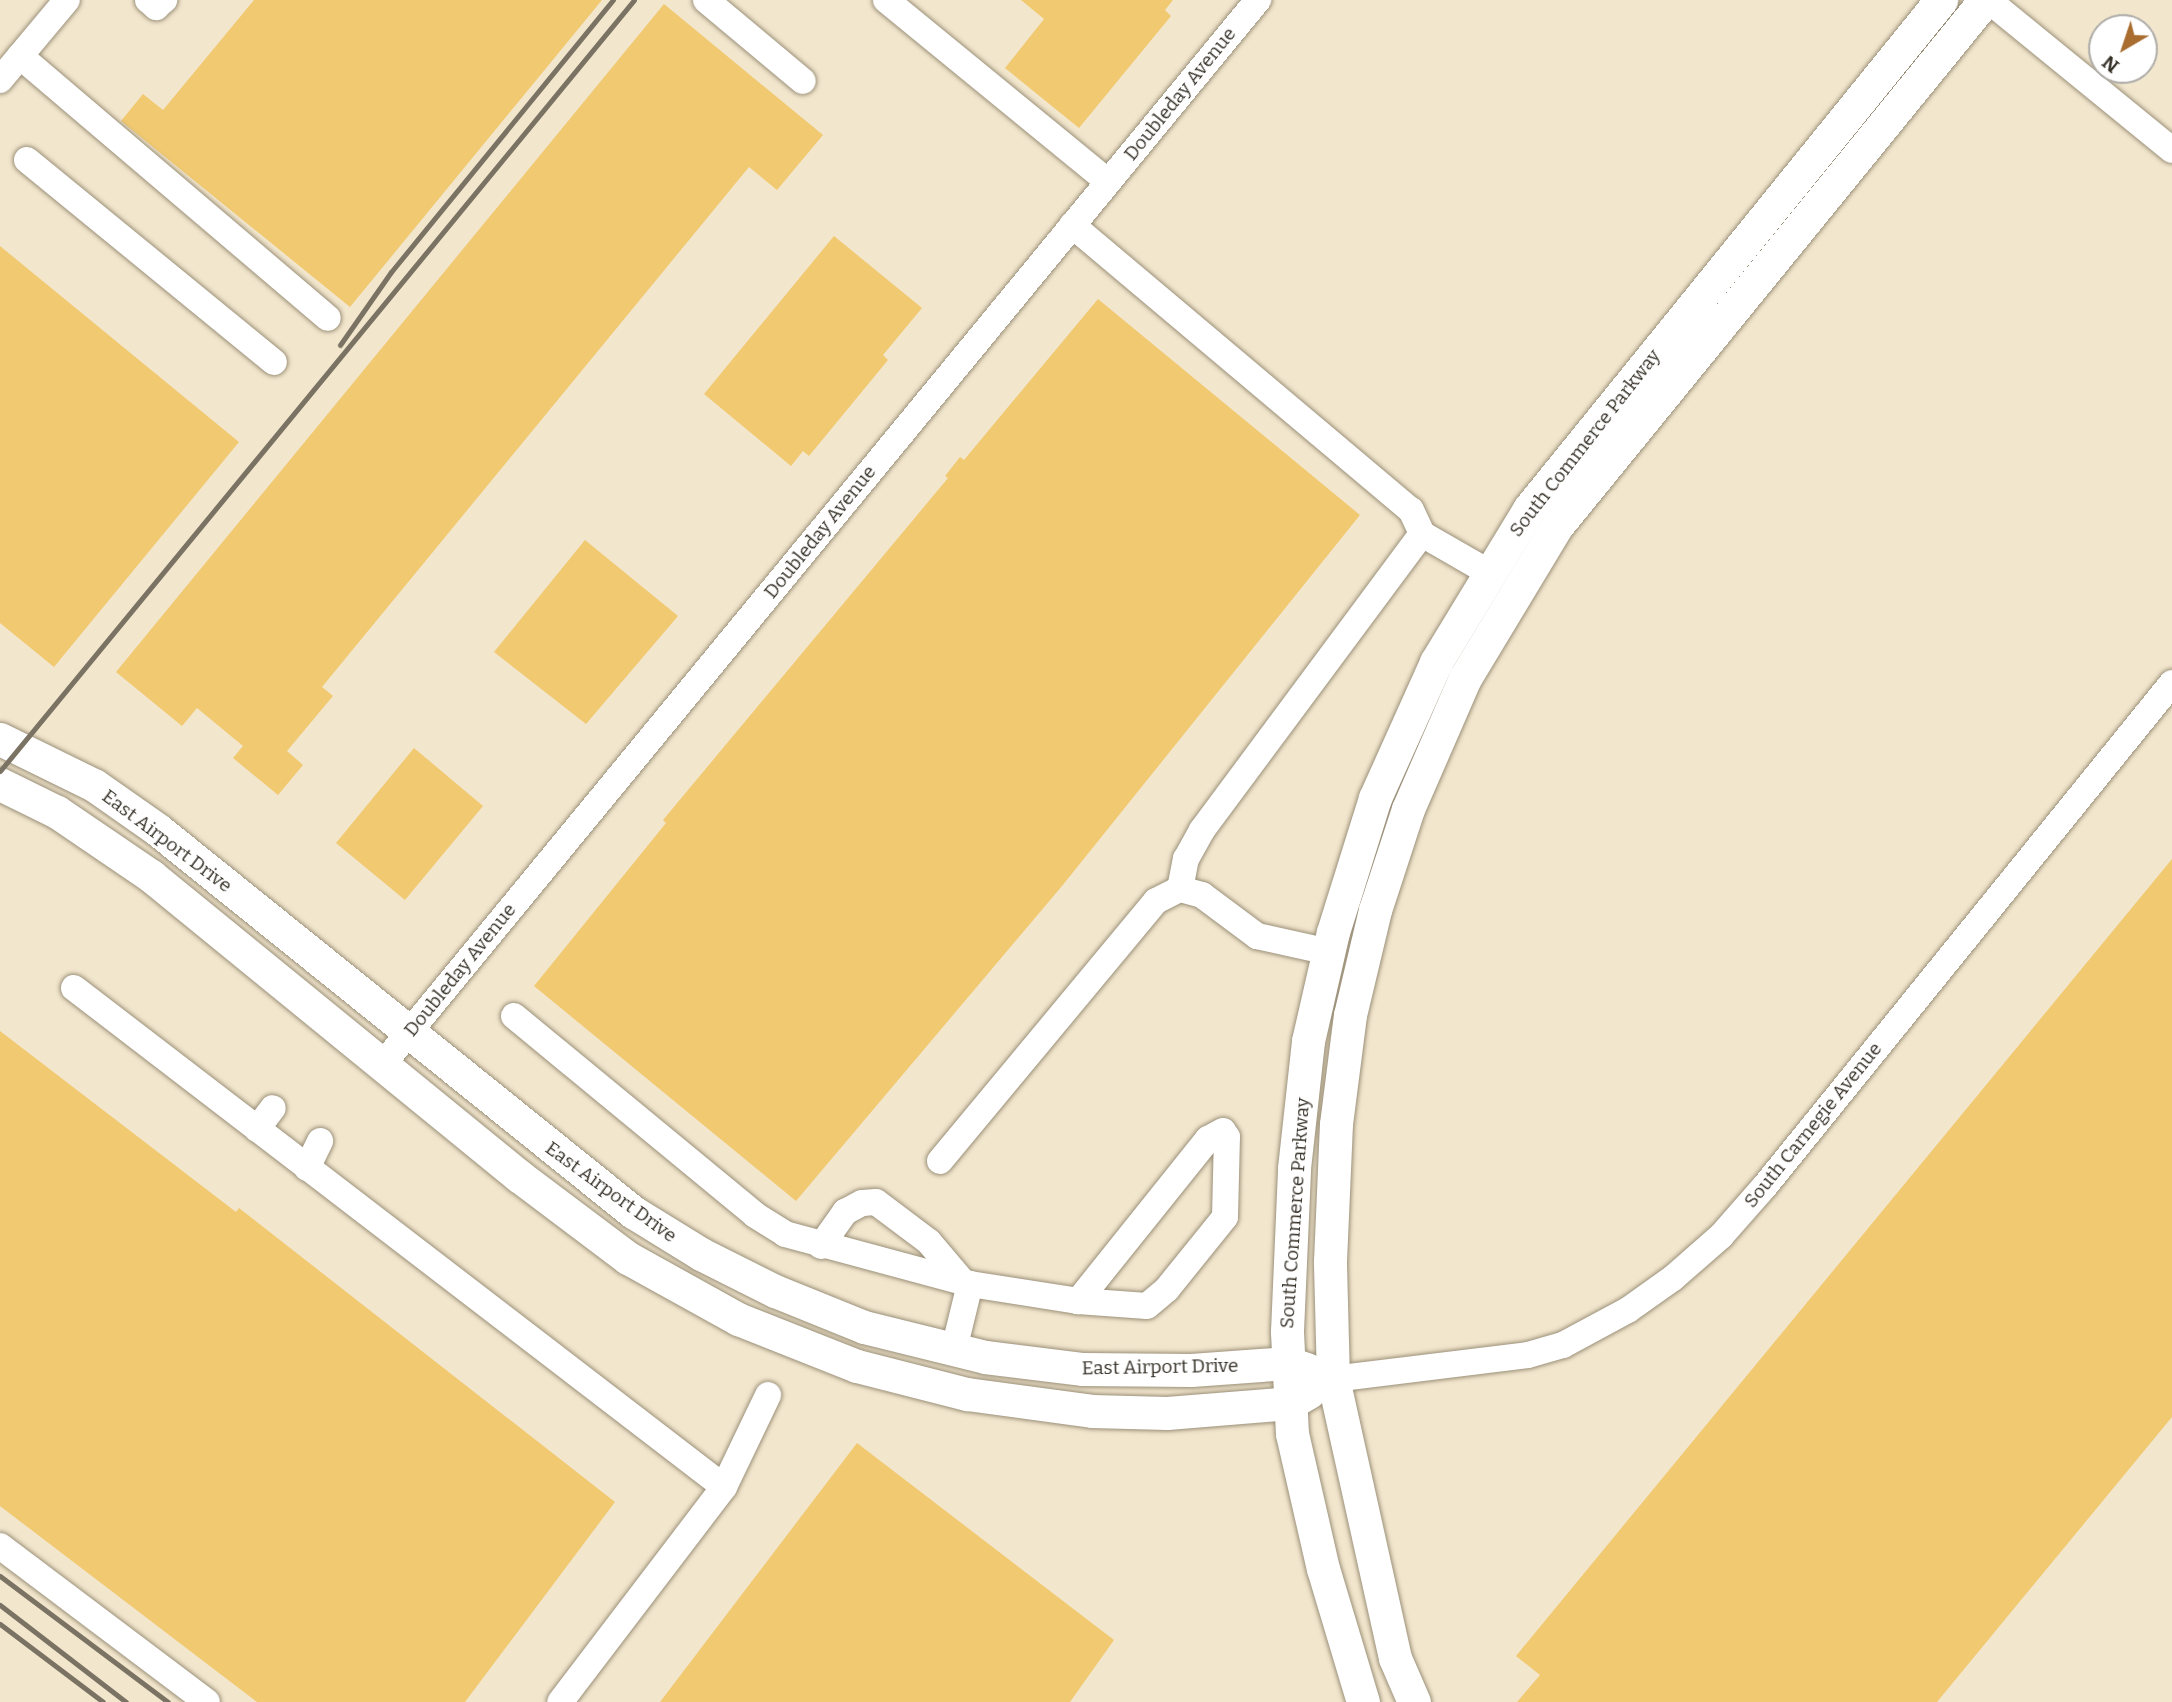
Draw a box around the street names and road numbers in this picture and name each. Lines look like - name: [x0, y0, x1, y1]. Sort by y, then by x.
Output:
- street label: Doubleday Avenue: [1119, 23, 1241, 165]
- street label: South Commerce Parkway: [1505, 345, 1665, 541]
- street label: Doubleday Avenue: [759, 461, 881, 603]
- street label: East Airport Drive: [98, 785, 236, 897]
- street label: Doubleday Avenue: [399, 899, 521, 1041]
- street label: South Carnegie Avenue: [1739, 1038, 1887, 1212]
- street label: South Commerce Parkway: [1276, 1097, 1314, 1329]
- street label: East Airport Drive: [541, 1137, 681, 1247]
- street label: East Airport Drive: [1081, 1354, 1239, 1380]

